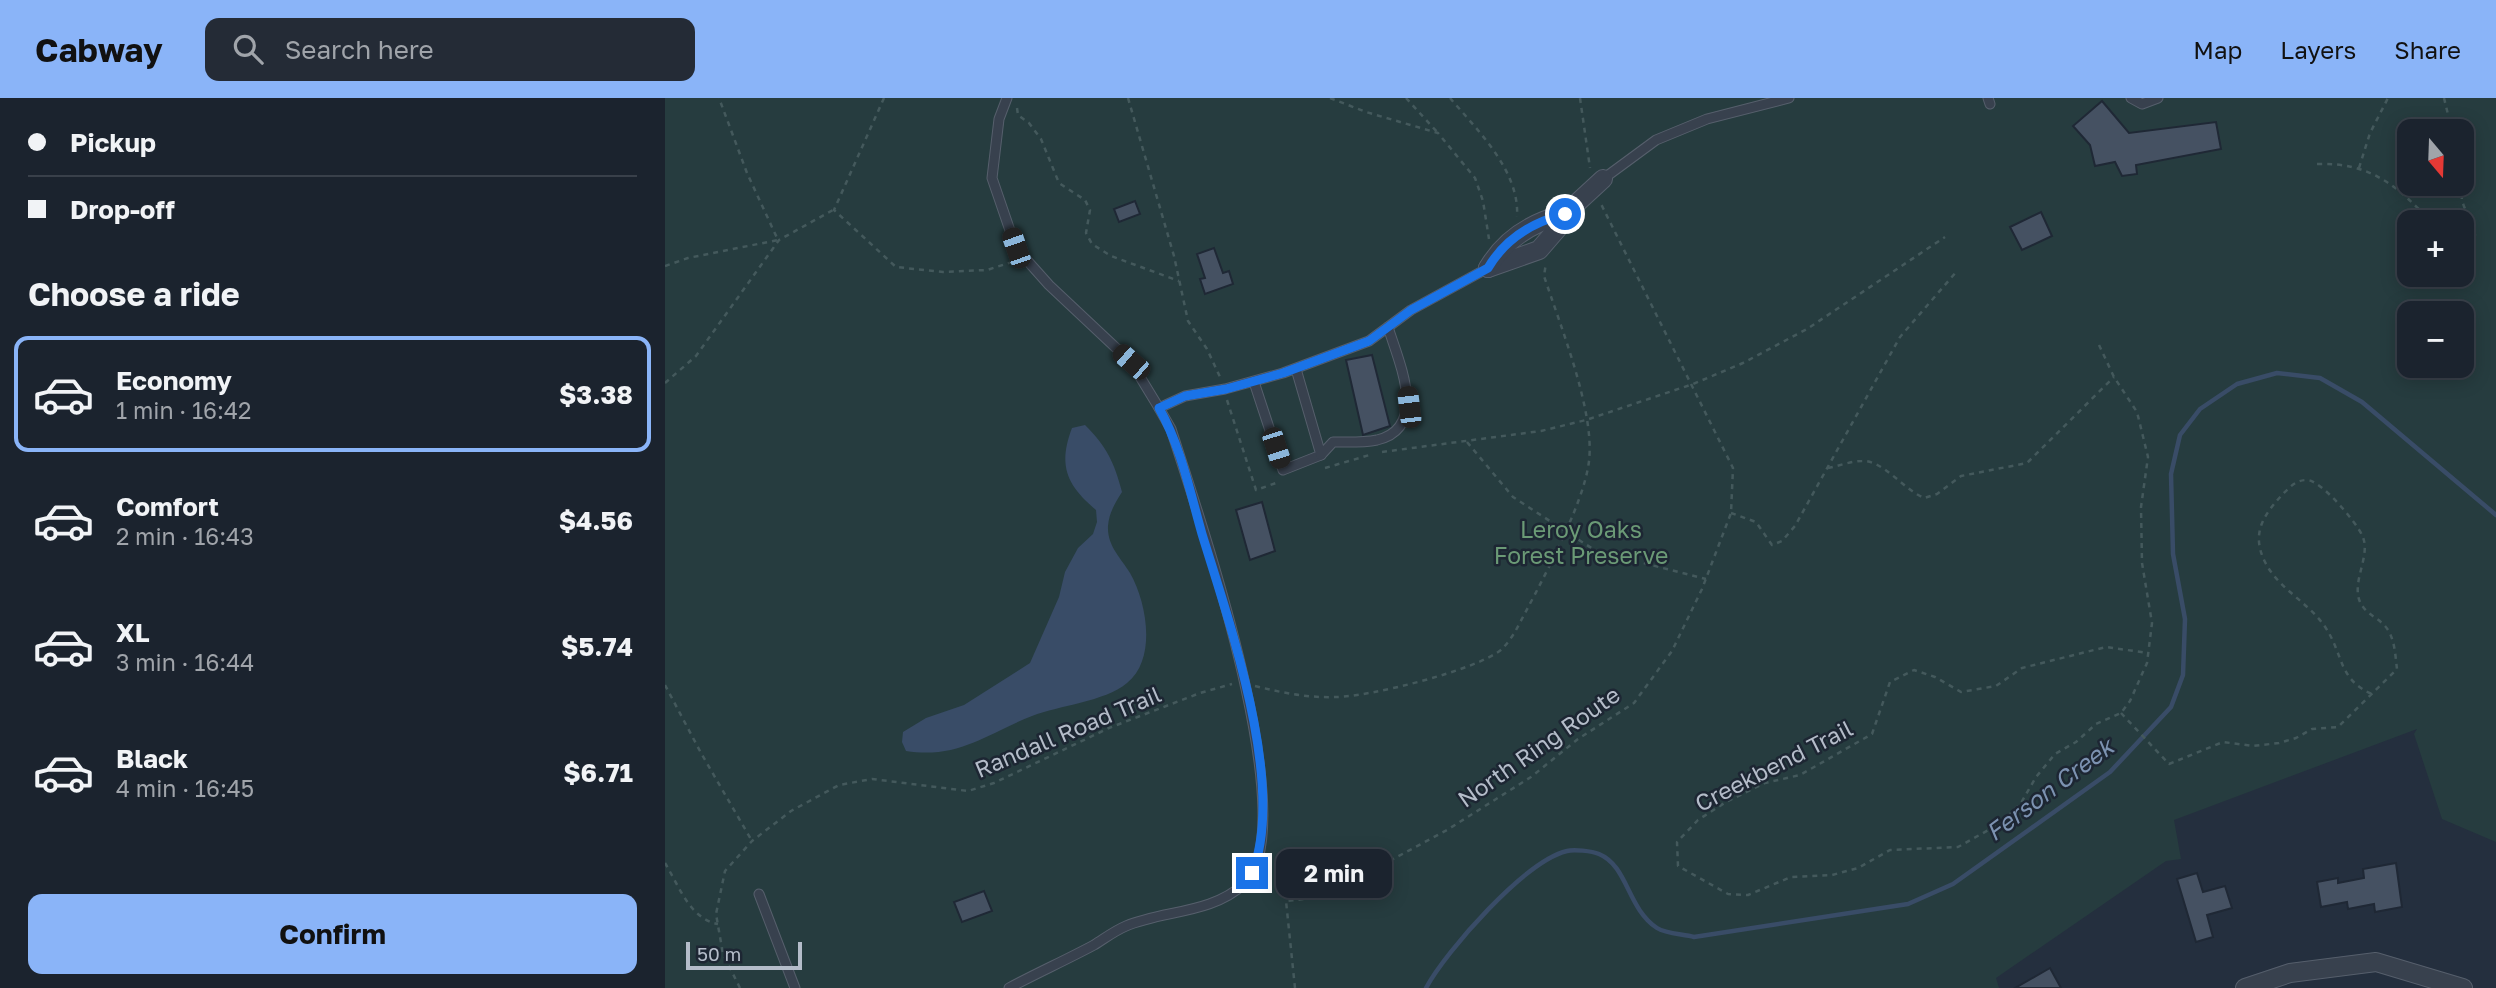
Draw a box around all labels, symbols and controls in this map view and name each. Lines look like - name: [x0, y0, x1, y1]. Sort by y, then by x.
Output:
- search box: [205, 18, 695, 81]
- text: Cabway: [35, 30, 163, 69]
- icon: search: [229, 30, 267, 68]
- text: Search here: [285, 34, 434, 65]
- text: Map: [2193, 35, 2242, 64]
- text: Layers: [2280, 35, 2356, 64]
- text: Share: [2394, 35, 2461, 64]
- north arrow: [2397, 119, 2475, 196]
- map controls: [2397, 119, 2474, 378]
- text: Pickup: [70, 127, 156, 158]
- text: Drop-off: [70, 194, 175, 225]
- route start: [1549, 198, 1581, 230]
- button: +: [2397, 210, 2474, 287]
- car: [1000, 225, 1033, 271]
- text: Choose a ride: [28, 275, 240, 313]
- button: −: [2397, 301, 2474, 378]
- car: [1109, 340, 1154, 384]
- icon: car: [32, 363, 95, 426]
- text: Economy: [116, 365, 232, 396]
- text: $3.38: [559, 379, 633, 410]
- car: [1397, 385, 1422, 429]
- text: 1 min · 16:42: [116, 396, 251, 424]
- car: [1260, 425, 1293, 471]
- icon: car: [32, 489, 95, 552]
- text: Comfort: [116, 491, 219, 522]
- text: $4.56: [559, 505, 633, 536]
- park label: Leroy Oaks Forest Preserve: [1494, 515, 1668, 569]
- text: 2 min · 16:43: [116, 522, 254, 550]
- icon: car: [32, 615, 95, 678]
- text: XL: [116, 617, 150, 648]
- text: $5.74: [561, 631, 633, 662]
- text: 3 min · 16:44: [116, 648, 254, 676]
- street label: Randall Road Trail: [970, 679, 1165, 783]
- street label: North Ring Route: [1452, 680, 1625, 813]
- street label: Creekbend Trail: [1690, 713, 1857, 817]
- water label: Ferson Creek: [1980, 730, 2120, 846]
- icon: car: [32, 741, 95, 804]
- text: Black: [116, 743, 188, 774]
- text: $6.71: [563, 757, 633, 788]
- text: 4 min · 16:45: [116, 774, 254, 802]
- callout: 2 min: [1277, 848, 1392, 898]
- route end: [1236, 857, 1268, 889]
- text: 2 min: [1304, 859, 1364, 887]
- button: Confirm: [28, 894, 637, 974]
- scale bar: [686, 939, 801, 971]
- text: 50 m: [697, 942, 741, 965]

